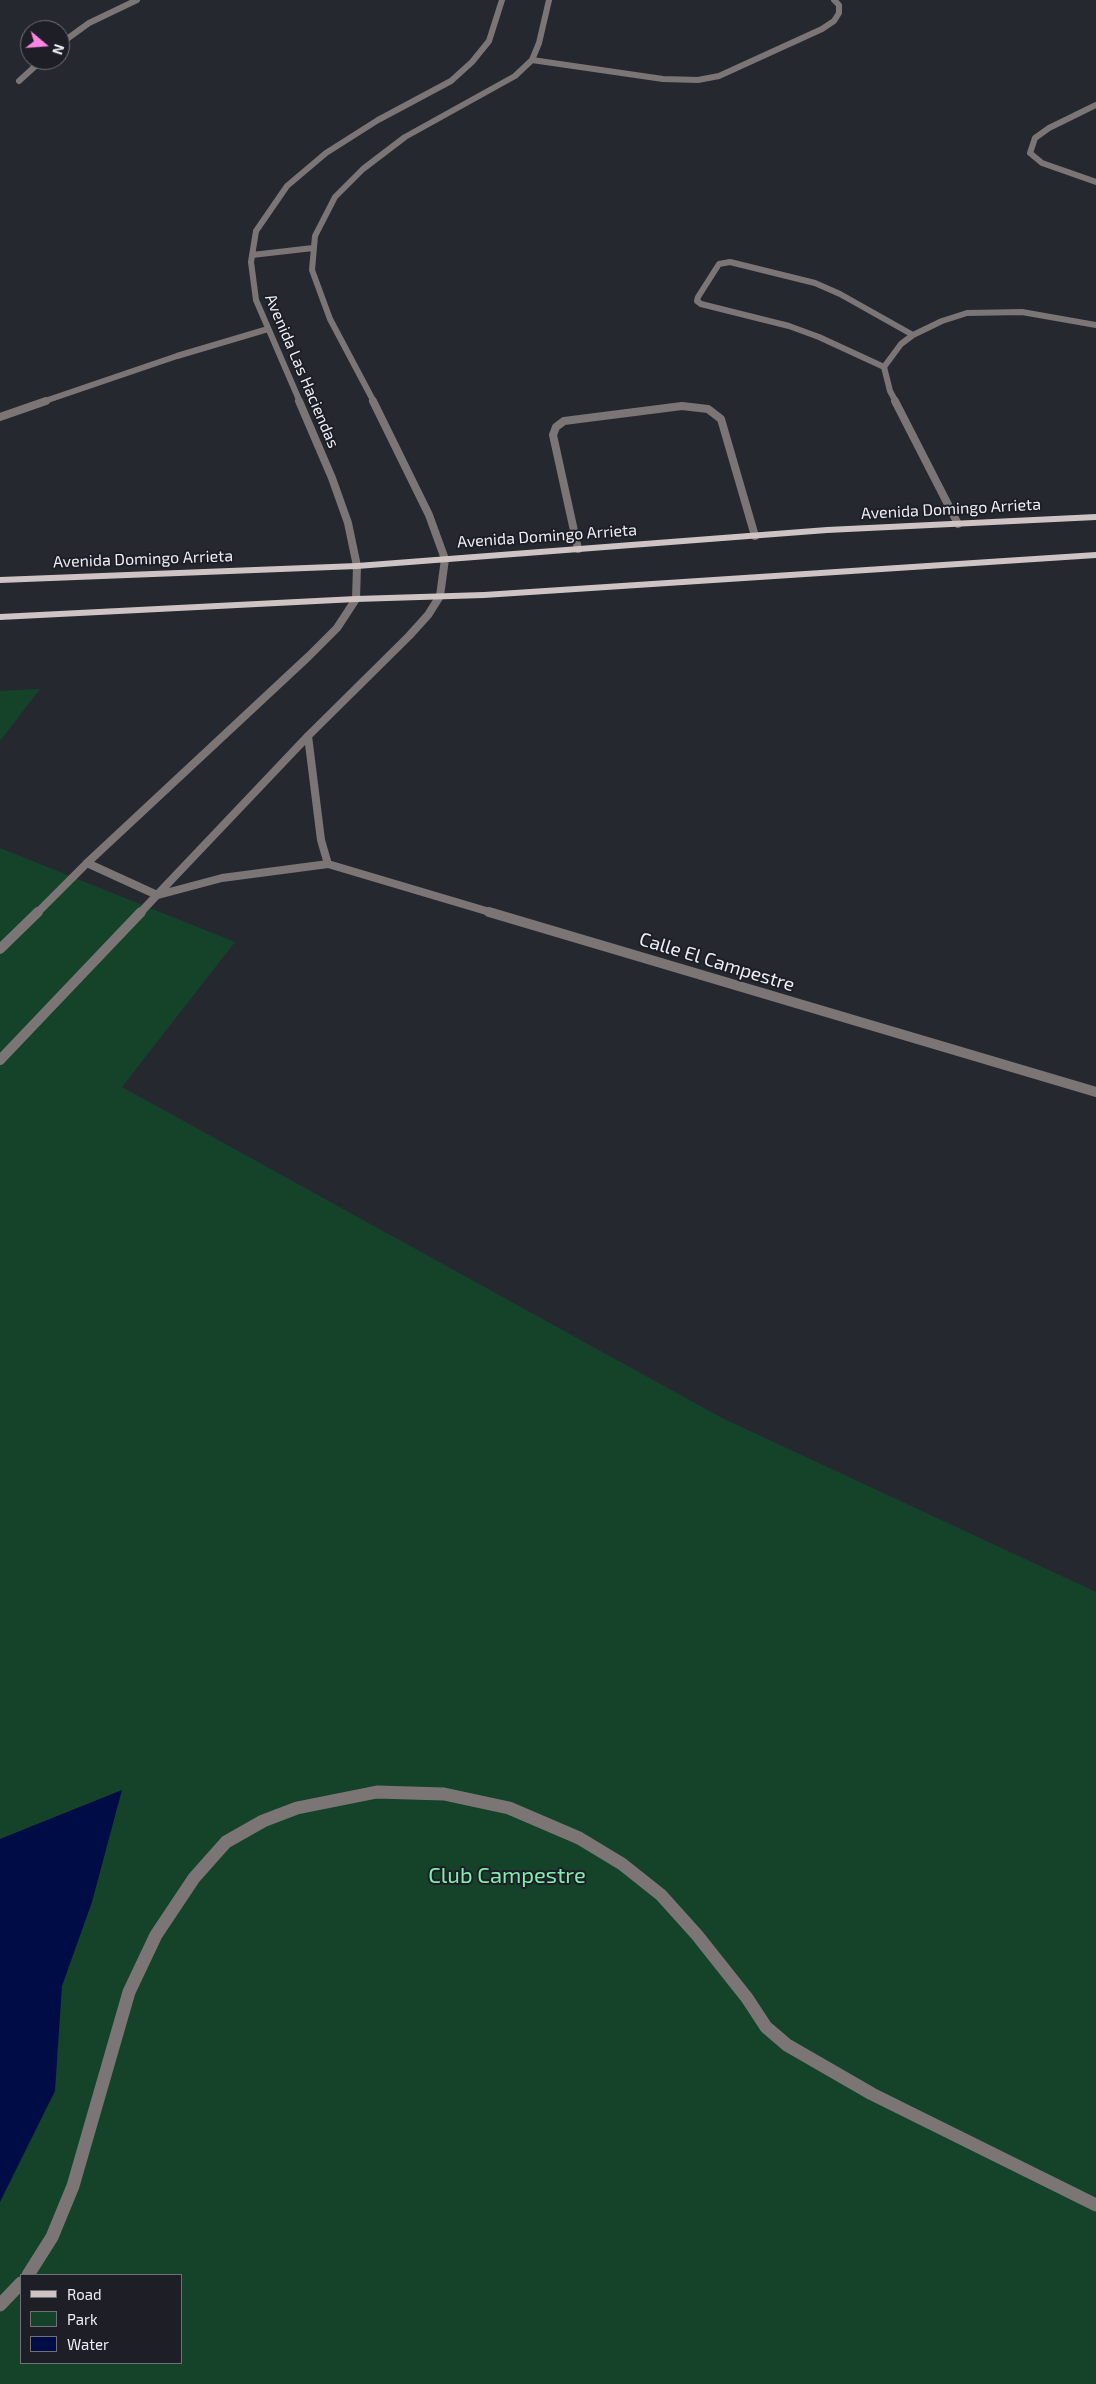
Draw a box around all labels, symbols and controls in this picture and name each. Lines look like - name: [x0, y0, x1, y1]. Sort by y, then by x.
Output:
- north arrow: [20, 20, 70, 70]
- text: N: [49, 42, 68, 57]
- street label: Avenida Las Haciendas: [261, 291, 343, 451]
- street label: Avenida Domingo Arrieta: [861, 495, 1041, 523]
- street label: Avenida Domingo Arrieta: [456, 520, 638, 552]
- street label: Avenida Domingo Arrieta: [53, 546, 233, 572]
- street label: Calle El Campestre: [637, 928, 797, 996]
- park label: Club Campestre: [428, 1863, 586, 1889]
- legend: [20, 2274, 182, 2364]
- text: Road: [67, 2285, 102, 2303]
- text: Park: [67, 2310, 98, 2328]
- text: Water: [67, 2335, 109, 2353]

